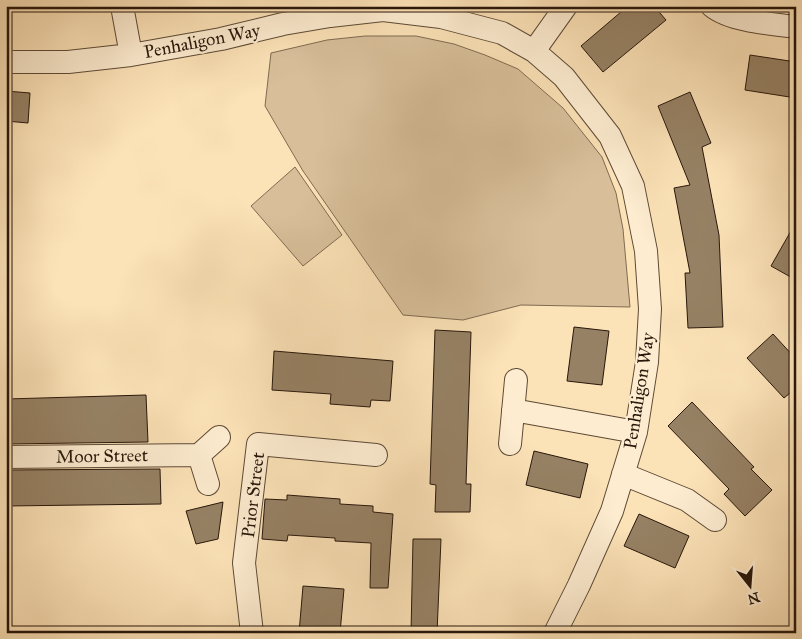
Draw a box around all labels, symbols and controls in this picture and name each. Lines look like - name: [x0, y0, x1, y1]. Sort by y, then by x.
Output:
- street label: Penhaligon Way: [142, 19, 263, 64]
- street label: Penhaligon Way: [619, 331, 660, 451]
- street label: Moor Street: [56, 444, 149, 468]
- street label: Prior Street: [237, 450, 269, 539]
- north arrow: [724, 562, 774, 612]
- text: N: [745, 588, 762, 608]

